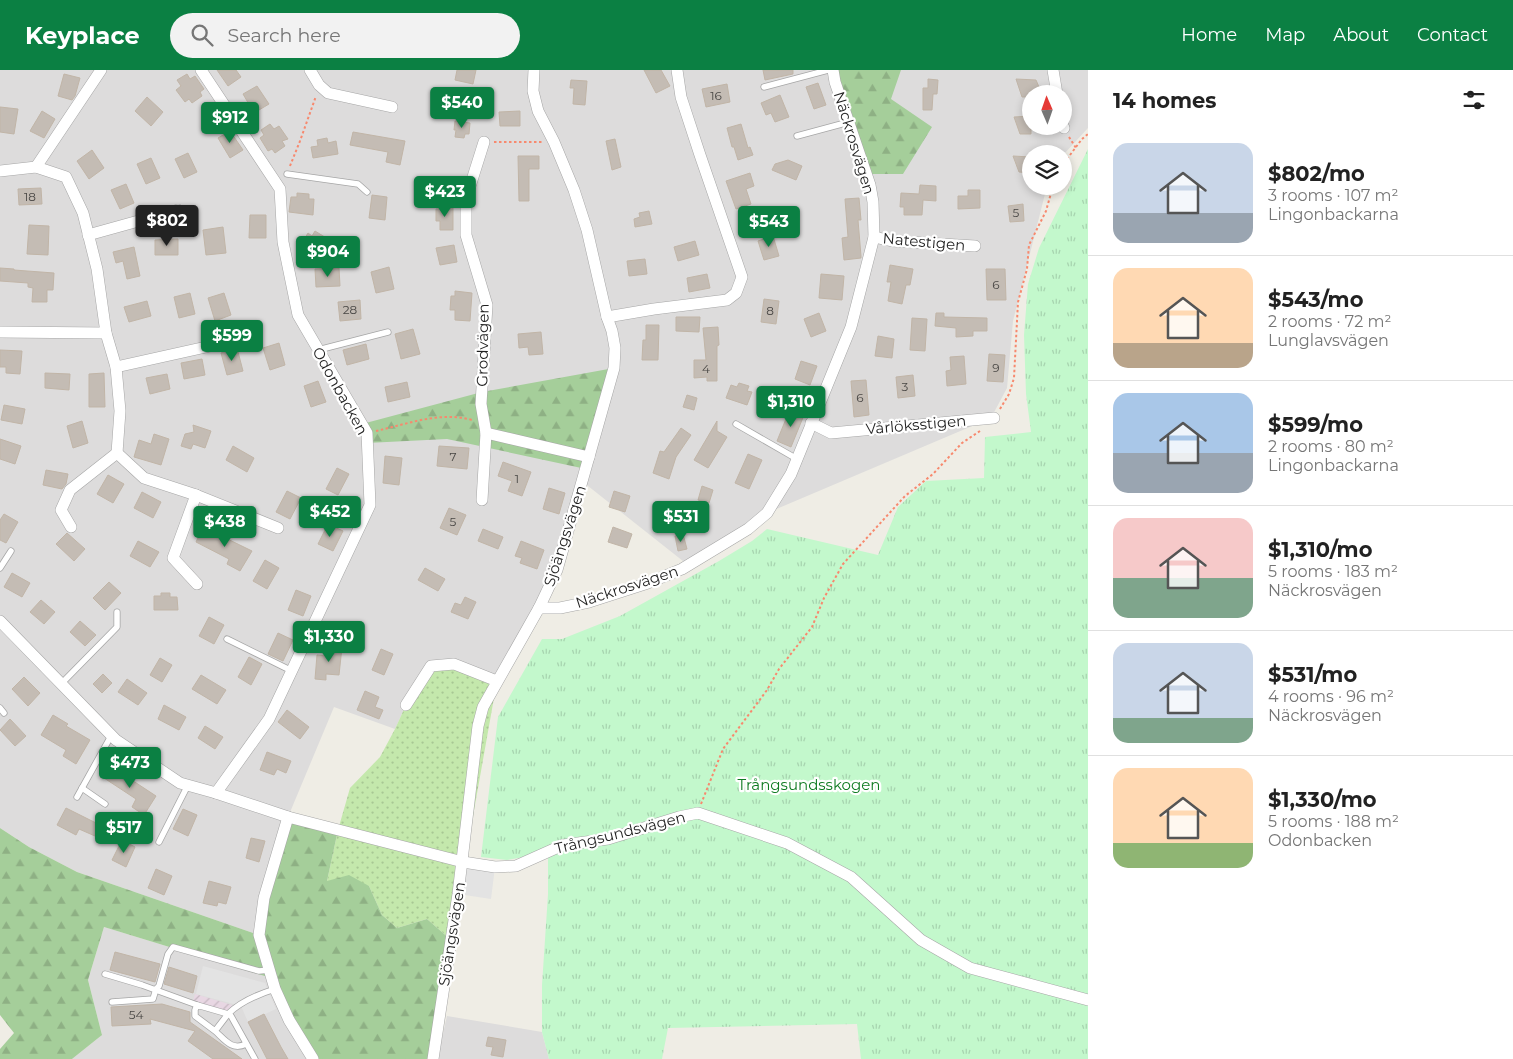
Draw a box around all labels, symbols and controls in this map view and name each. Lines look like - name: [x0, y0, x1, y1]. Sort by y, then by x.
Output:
- search box: [170, 13, 520, 58]
- text: Keyplace: [25, 21, 140, 50]
- icon: search: [188, 21, 216, 49]
- text: Search here: [228, 24, 341, 47]
- text: Home: [1181, 24, 1237, 46]
- text: Map: [1265, 24, 1305, 46]
- text: About: [1333, 24, 1389, 46]
- text: Contact: [1417, 24, 1488, 46]
- north arrow: [1022, 85, 1072, 135]
- map controls: [1022, 85, 1072, 195]
- icon: filters: [1460, 86, 1488, 114]
- pin: $540: [432, 87, 492, 129]
- house number: 16: [710, 88, 722, 103]
- text: 14 homes: [1113, 88, 1217, 113]
- street label: Näckrosvägen: [830, 89, 879, 197]
- text: $540: [441, 93, 483, 112]
- pin: $912: [200, 102, 260, 144]
- text: $912: [212, 108, 248, 127]
- button: layers: [1022, 145, 1072, 195]
- text: $802/mo: [1268, 161, 1365, 186]
- icon: home: [1153, 163, 1213, 223]
- pin: $423: [415, 176, 475, 218]
- text: $423: [425, 182, 465, 201]
- text: 3 rooms · 107 m²: [1268, 186, 1398, 205]
- house number: 18: [24, 189, 36, 204]
- pin: $802: [137, 204, 197, 247]
- house number: 5: [1013, 205, 1020, 220]
- text: Lingonbackarna: [1268, 205, 1399, 224]
- pin: $543: [739, 206, 799, 248]
- text: $802: [146, 211, 188, 230]
- text: $543: [749, 212, 789, 231]
- street label: Natestigen: [882, 228, 966, 255]
- pin: $904: [298, 236, 358, 278]
- text: $904: [307, 242, 349, 261]
- house number: 6: [992, 277, 1000, 292]
- text: $543/mo: [1268, 287, 1363, 312]
- icon: home: [1153, 288, 1213, 348]
- house number: 28: [343, 302, 358, 317]
- street label: Grodvägen: [472, 303, 493, 387]
- house number: 8: [766, 303, 774, 318]
- text: 2 rooms · 72 m²: [1268, 312, 1391, 331]
- pin: $599: [202, 320, 262, 362]
- text: $599: [212, 326, 252, 345]
- text: Lunglavsvägen: [1268, 331, 1389, 350]
- street label: Odonbacken: [309, 344, 372, 438]
- house number: 9: [992, 360, 1000, 375]
- house number: 4: [702, 361, 710, 376]
- house number: 3: [902, 379, 909, 394]
- pin: $1,310: [750, 386, 832, 428]
- house number: 6: [856, 390, 864, 405]
- text: $1,310: [767, 392, 815, 411]
- street label: Vårlöksstigen: [865, 411, 967, 438]
- text: $599/mo: [1268, 412, 1363, 437]
- icon: home: [1153, 413, 1213, 473]
- text: 2 rooms · 80 m²: [1268, 437, 1394, 456]
- house number: 7: [449, 449, 457, 464]
- text: Lingonbackarna: [1268, 456, 1399, 475]
- house number: 1: [515, 471, 519, 486]
- street label: Sjöängsvägen: [539, 483, 590, 589]
- pin: $452: [300, 496, 360, 538]
- pin: $531: [651, 500, 711, 543]
- text: $452: [310, 502, 350, 521]
- pin: $438: [195, 506, 255, 548]
- text: $531: [663, 507, 699, 526]
- text: $438: [204, 512, 246, 531]
- house number: 5: [450, 514, 457, 529]
- text: $1,310/mo: [1268, 537, 1372, 562]
- icon: home: [1153, 538, 1213, 598]
- street label: Näckrosvägen: [573, 561, 681, 612]
- text: 5 rooms · 183 m²: [1268, 562, 1398, 581]
- text: Näckrosvägen: [1268, 581, 1382, 600]
- pin: $1,330: [288, 620, 370, 663]
- text: $1,330: [304, 627, 354, 646]
- text: $531/mo: [1268, 662, 1357, 687]
- icon: home: [1153, 663, 1213, 723]
- text: 4 rooms · 96 m²: [1268, 687, 1394, 706]
- text: Näckrosvägen: [1268, 706, 1382, 725]
- pin: $473: [100, 746, 160, 789]
- text: $473: [110, 753, 150, 772]
- park label: Trångsundsskogen: [738, 775, 880, 794]
- text: $1,330/mo: [1268, 787, 1377, 812]
- icon: home: [1153, 788, 1213, 848]
- street label: Trångsundsvägen: [553, 807, 687, 858]
- pin: $517: [94, 812, 154, 854]
- text: 5 rooms · 188 m²: [1268, 812, 1399, 831]
- text: $517: [106, 818, 142, 837]
- text: Odonbacken: [1268, 831, 1372, 850]
- street label: Sjöängsvägen: [434, 880, 469, 987]
- house number: 54: [129, 1007, 143, 1022]

